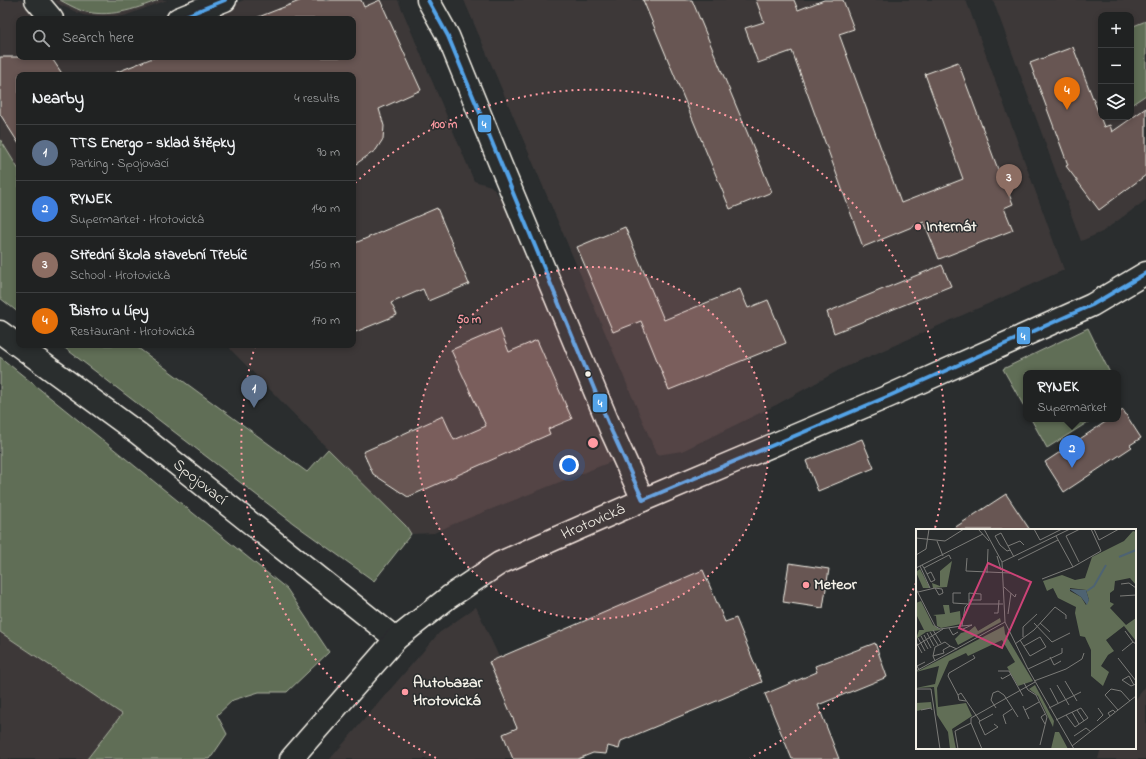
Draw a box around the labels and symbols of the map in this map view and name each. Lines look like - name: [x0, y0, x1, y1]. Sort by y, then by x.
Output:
- pin: 4: [1054, 77, 1080, 110]
- line badge: 4: [477, 114, 492, 133]
- text: 100 m: [431, 116, 458, 134]
- text: 4: [481, 117, 487, 133]
- pin: 3: [996, 164, 1022, 197]
- place label: Internát: [926, 215, 977, 239]
- marker: Internát: [913, 222, 923, 232]
- text: 50 m: [457, 311, 482, 329]
- line badge: 4: [1016, 326, 1031, 345]
- text: 4: [1020, 329, 1026, 345]
- unlabelled marker: [583, 369, 593, 379]
- pin: 1: [241, 375, 267, 408]
- line badge: 4: [592, 393, 608, 413]
- text: 4: [597, 396, 603, 412]
- pin: 2: [1059, 435, 1085, 468]
- centre of rings: [586, 436, 600, 450]
- street label: Spojovací: [167, 453, 232, 512]
- your location: [559, 455, 579, 475]
- street label: Hrotovická: [557, 497, 629, 547]
- inset map: [916, 529, 1136, 749]
- place label: Meteor: [814, 573, 858, 597]
- marker: Meteor: [801, 580, 811, 590]
- place label: Autobazar Hrotovická: [413, 671, 484, 713]
- marker: Autobazar Hrotovická: [400, 687, 410, 697]

